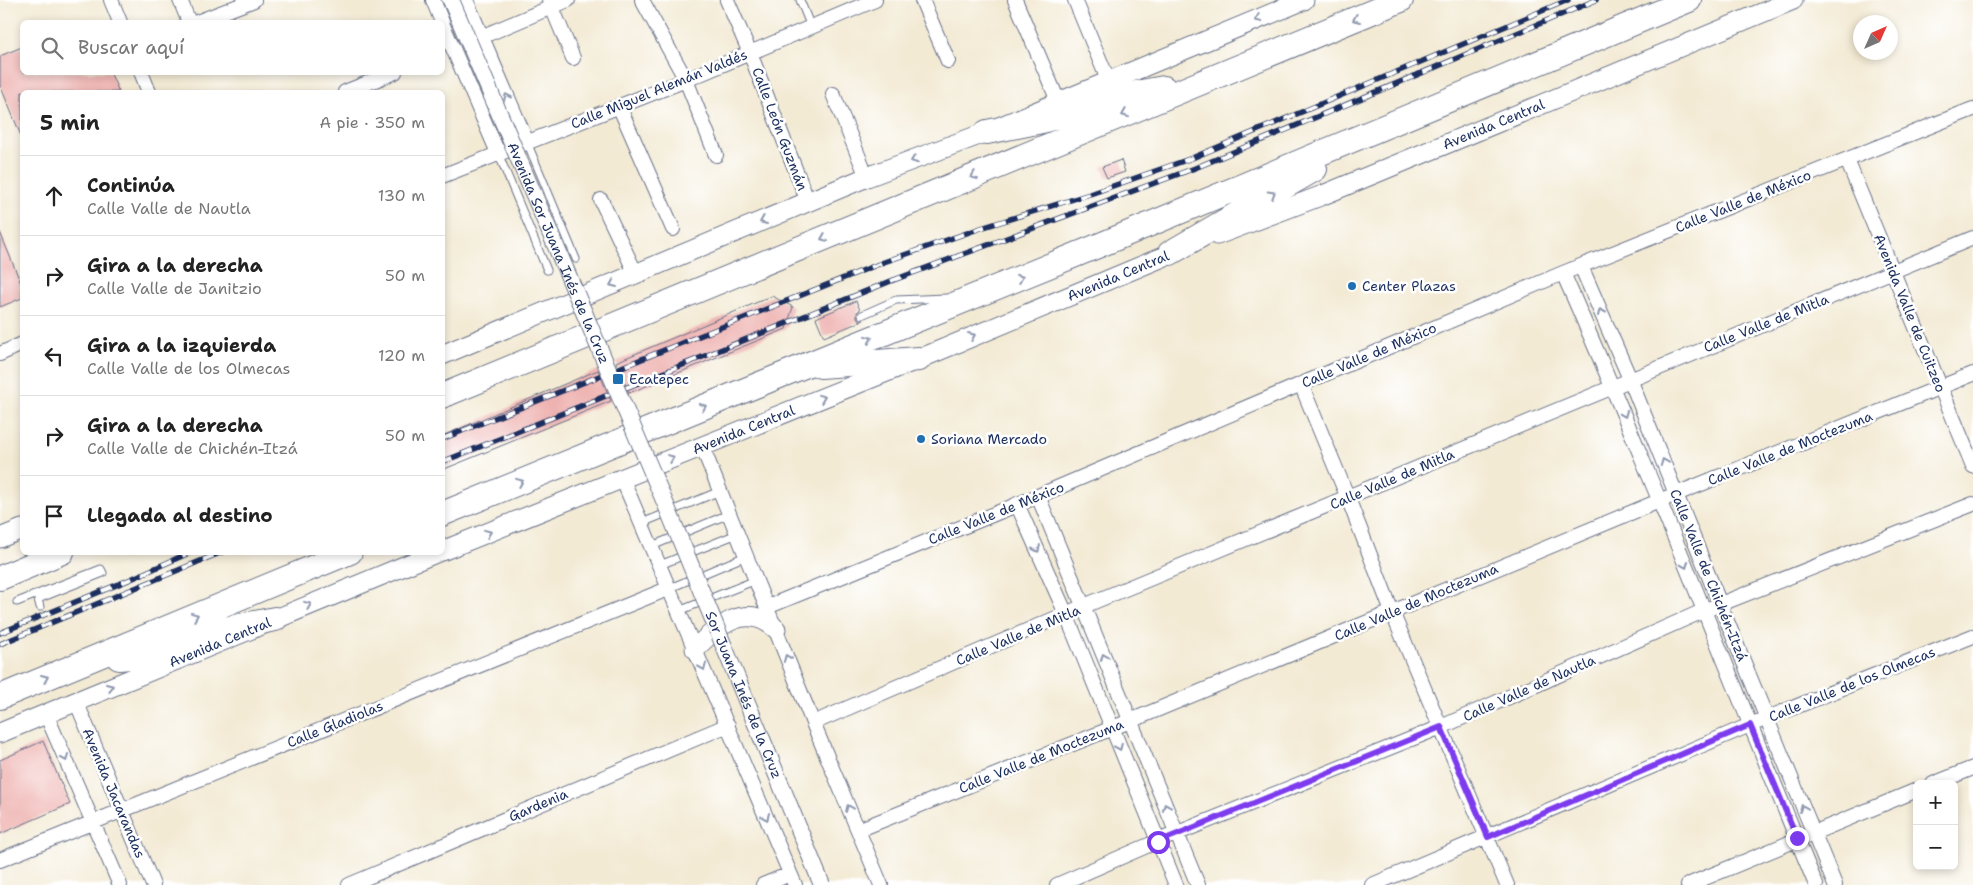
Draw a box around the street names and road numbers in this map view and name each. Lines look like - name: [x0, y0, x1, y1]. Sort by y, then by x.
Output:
- street label: Calle Miguel Alemán Valdés: [568, 45, 750, 133]
- street label: Calle León Guzmán: [748, 65, 812, 194]
- street label: Avenida Central: [1440, 95, 1548, 153]
- street label: Avenida Sor Juana Inés de la Cruz: [504, 140, 614, 366]
- street label: Calle Valle de México: [1672, 166, 1814, 236]
- street label: Avenida Valle de Cuitzeo: [1870, 231, 1950, 395]
- street label: Avenida Central: [1064, 246, 1172, 305]
- street label: Calle Valle de Mitla: [1701, 290, 1831, 356]
- street label: Calle Valle de México: [1299, 318, 1439, 392]
- street label: Avenida Central: [690, 401, 798, 458]
- street label: Calle Valle de Moctezuma: [1705, 407, 1875, 489]
- street label: Calle Valle de Mitla: [1327, 445, 1457, 513]
- street label: Calle Valle de México: [925, 478, 1067, 548]
- street label: Calle Valle de Chichén-Itzá: [1666, 486, 1752, 664]
- street label: Calle Valle de Moctezuma: [1331, 559, 1501, 645]
- street label: Calle Valle de Mitla: [953, 601, 1083, 669]
- street label: Sor Juana Inés de la Cruz: [702, 608, 786, 781]
- street label: Avenida Central: [166, 613, 274, 671]
- street label: Calle Valle de los Olmecas: [1766, 642, 1938, 726]
- street label: Calle Valle de Nautla: [1460, 651, 1598, 725]
- street label: Calle Gladiolas: [284, 697, 386, 751]
- street label: Calle Valle de Moctezuma: [956, 715, 1126, 797]
- street label: Avenida Jacarandas: [79, 725, 150, 861]
- street label: Gardenia: [506, 784, 571, 826]

